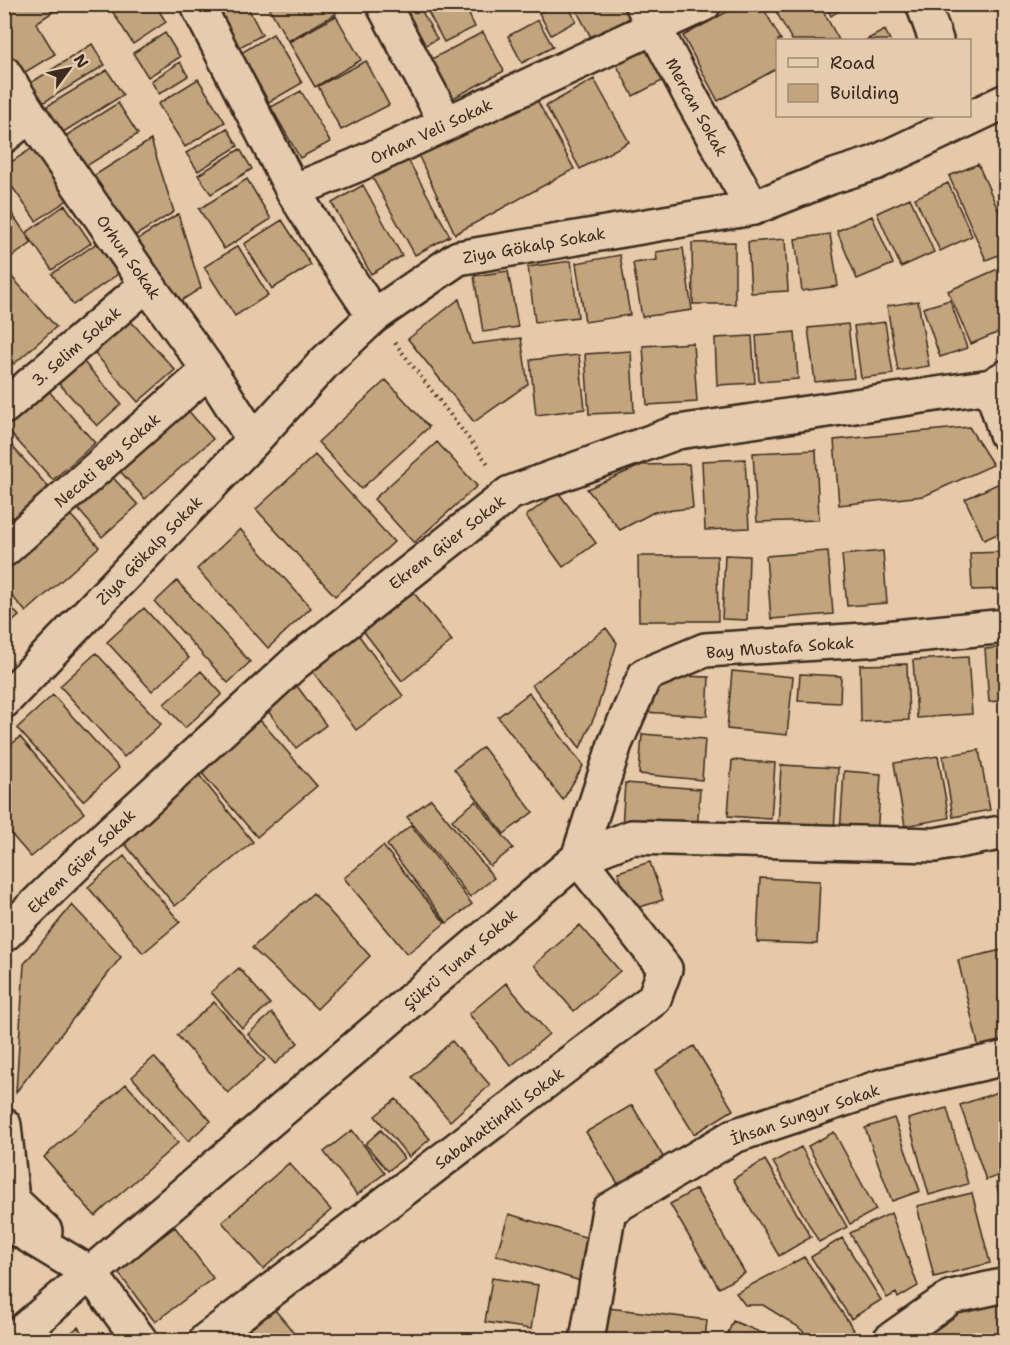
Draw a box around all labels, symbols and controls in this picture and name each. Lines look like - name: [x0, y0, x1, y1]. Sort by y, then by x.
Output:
- north arrow: [39, 39, 99, 99]
- legend: [776, 39, 971, 117]
- text: N: [69, 50, 93, 72]
- text: Road: [830, 51, 875, 75]
- street label: Mercan Sokak: [661, 54, 732, 160]
- text: Building: [830, 81, 899, 105]
- street label: Orhan Veli Sokak: [367, 94, 496, 169]
- street label: Orhun Sokak: [92, 211, 165, 304]
- street label: Ziya Gökalp Sokak: [461, 223, 607, 268]
- street label: 3. Selim Sokak: [27, 302, 125, 391]
- street label: Necati Bey Sokak: [50, 408, 165, 512]
- street label: Ekrem Güer Sokak: [385, 490, 510, 595]
- street label: Ziya Gökalp Sokak: [92, 491, 207, 610]
- street label: Bay Mustafa Sokak: [705, 632, 855, 663]
- street label: Ekrem Güer Sokak: [23, 804, 140, 918]
- street label: Şükrü Tunar Sokak: [399, 904, 522, 1015]
- street label: SabahattinAli Sokak: [430, 1063, 568, 1174]
- street label: İhsan Sungur Sokak: [728, 1079, 883, 1150]

